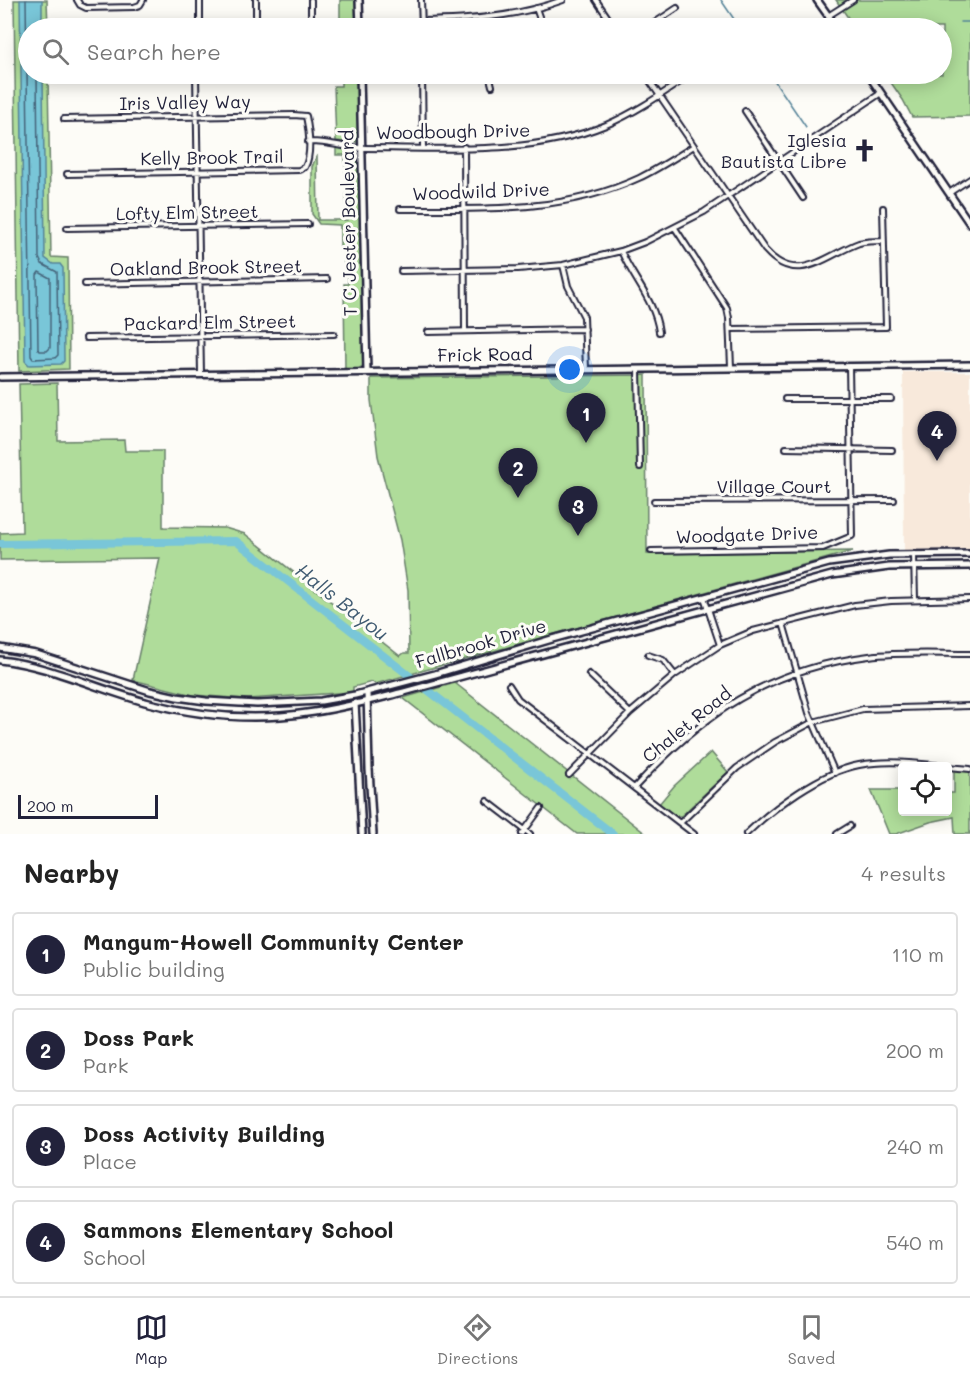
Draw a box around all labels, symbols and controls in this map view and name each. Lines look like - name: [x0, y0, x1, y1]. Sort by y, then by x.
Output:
- search box: [18, 18, 952, 84]
- icon: search: [39, 35, 72, 68]
- text: Search here: [87, 37, 221, 66]
- street label: Iris Valley Way: [119, 89, 251, 115]
- street label: Woodbough Drive: [376, 118, 530, 144]
- place label: Iglesia Bautista Libre: [721, 128, 847, 173]
- street label: T C Jester Boulevard: [334, 130, 362, 317]
- church icon: Iglesia Bautista Libre: [852, 138, 878, 164]
- street label: Kelly Brook Trail: [140, 144, 284, 170]
- street label: Woodwild Drive: [412, 177, 550, 205]
- street label: Lofty Elm Street: [116, 199, 258, 225]
- street label: Oakland Brook Street: [110, 253, 302, 281]
- street label: Packard Elm Street: [124, 309, 296, 335]
- street label: Frick Road: [437, 341, 533, 367]
- your location: [555, 355, 584, 384]
- pin: 1: [566, 394, 606, 443]
- pin: 4: [918, 412, 956, 461]
- pin: 2: [498, 448, 538, 498]
- street label: Village Court: [716, 474, 832, 498]
- pin: 3: [558, 486, 598, 536]
- street label: Woodgate Drive: [675, 520, 819, 548]
- water label: Halls Bayou: [291, 557, 394, 646]
- street label: Fallbrook Drive: [413, 613, 549, 673]
- street label: Chalet Road: [637, 681, 736, 768]
- map controls: [898, 762, 952, 816]
- button: locate: [898, 762, 952, 816]
- scale bar: [18, 792, 158, 820]
- text: 200 m: [27, 795, 74, 816]
- text: Nearby: [24, 856, 119, 890]
- text: 4 results: [861, 860, 946, 886]
- text: Mangum-Howell Community Center: [83, 927, 464, 956]
- text: 1: [41, 941, 50, 967]
- text: 110 m: [891, 941, 944, 967]
- text: Public building: [83, 956, 225, 982]
- text: Doss Park: [83, 1023, 194, 1052]
- text: 2: [40, 1037, 51, 1063]
- text: 200 m: [886, 1037, 944, 1063]
- text: Park: [83, 1052, 128, 1078]
- text: Doss Activity Building: [83, 1119, 325, 1148]
- text: 3: [40, 1133, 52, 1159]
- text: 240 m: [886, 1133, 944, 1159]
- text: Place: [83, 1148, 137, 1174]
- text: Sammons Elementary School: [83, 1215, 394, 1244]
- text: 4: [39, 1229, 52, 1255]
- text: 540 m: [886, 1229, 944, 1255]
- text: School: [83, 1244, 146, 1270]
- tab: Map: [135, 1311, 168, 1368]
- tab: Directions: [437, 1311, 518, 1368]
- tab: Saved: [788, 1311, 835, 1368]

